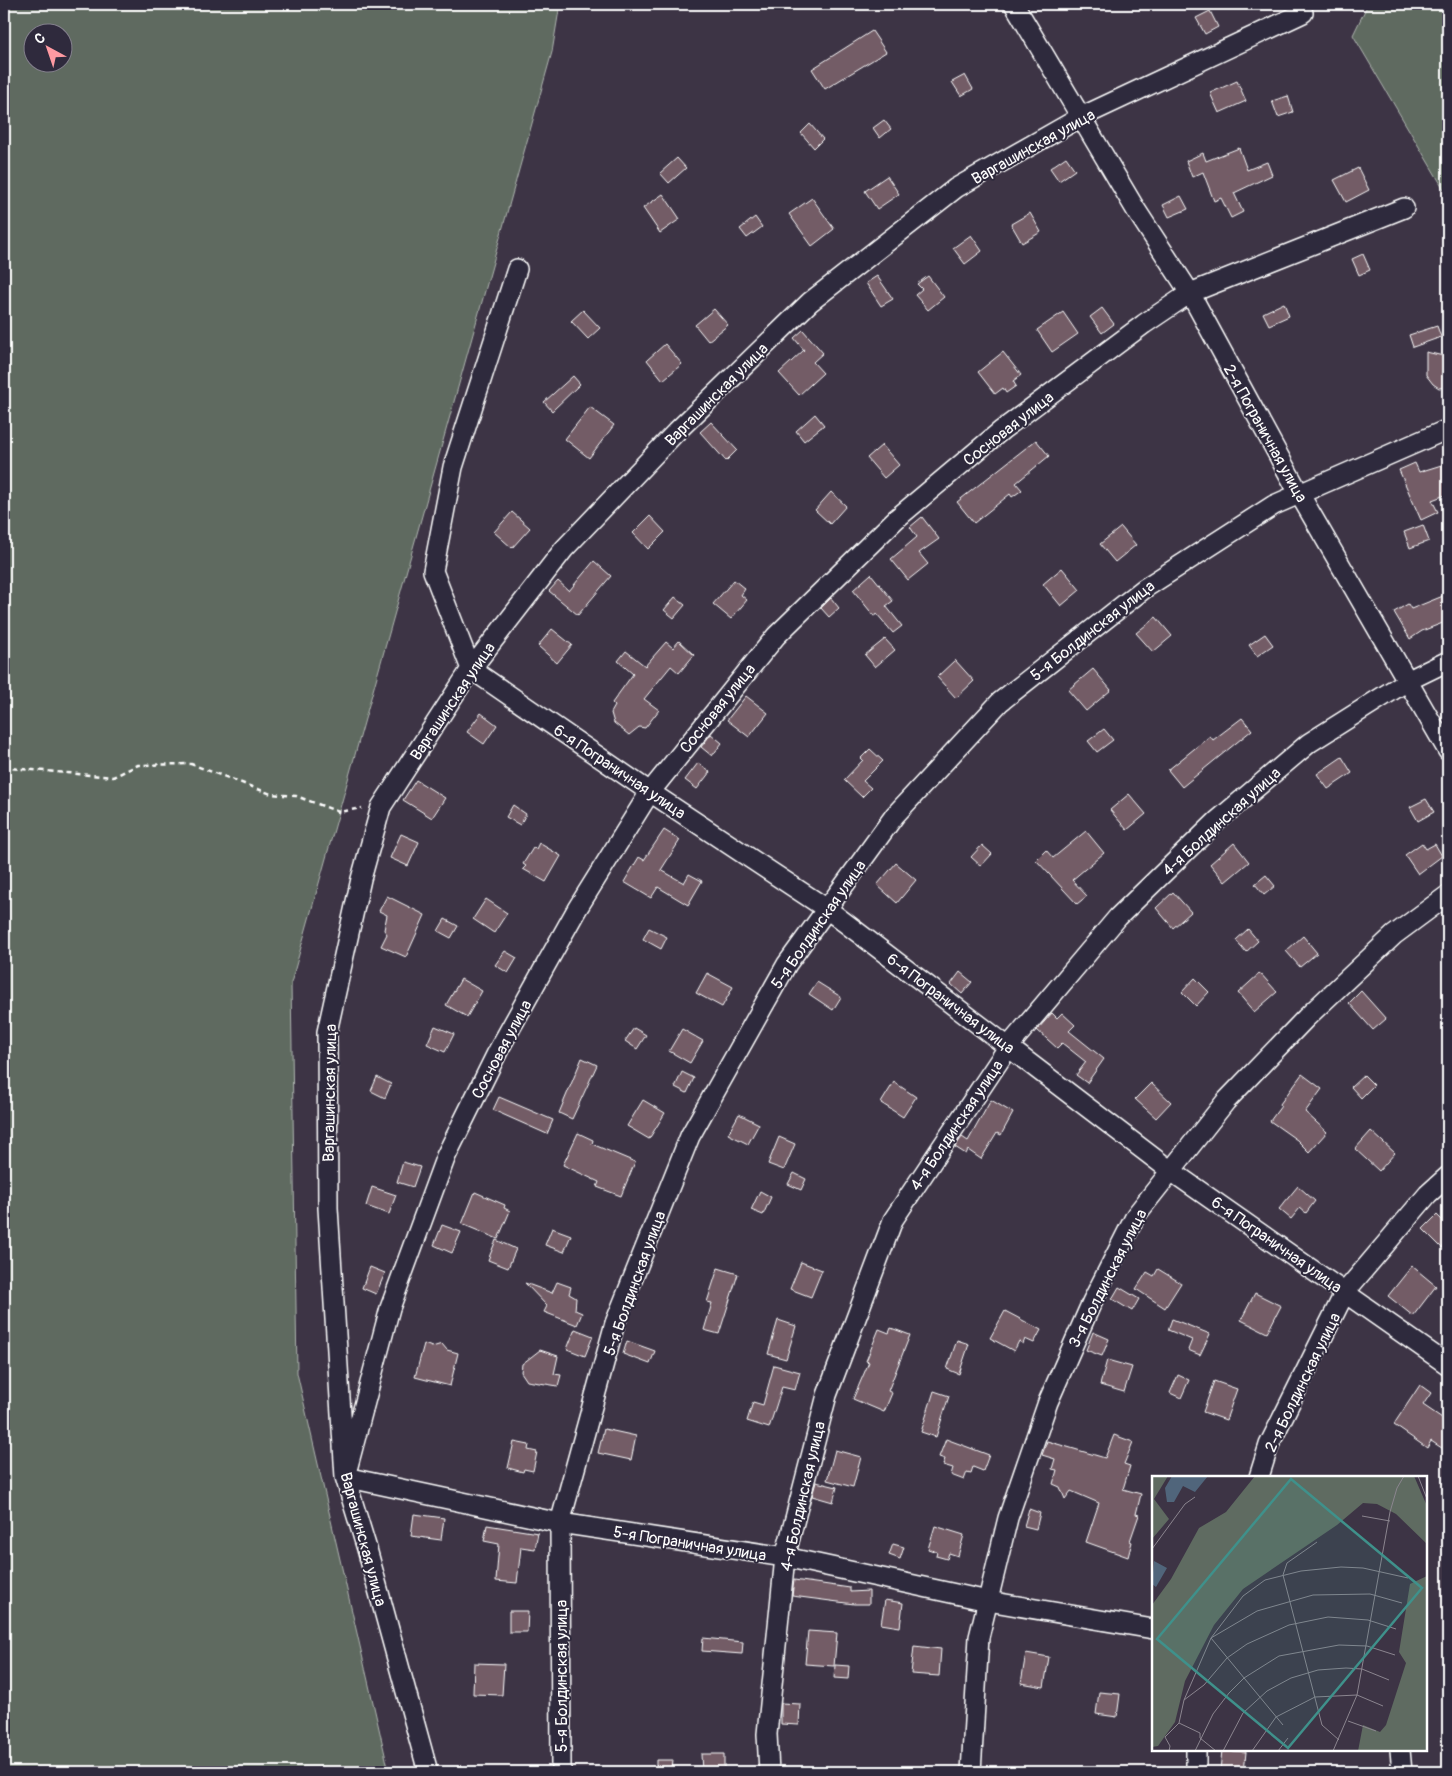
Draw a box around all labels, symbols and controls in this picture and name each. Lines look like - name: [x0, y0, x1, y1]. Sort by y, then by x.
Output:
- north arrow: [22, 22, 72, 72]
- text: С: [31, 29, 49, 48]
- street label: Варгашинская улица: [968, 105, 1099, 189]
- street label: Варгашинская улица: [661, 339, 773, 451]
- street label: 2-я Пограничная улица: [1219, 361, 1311, 506]
- street label: Сосновая улица: [959, 387, 1058, 470]
- street label: 5-я Болдинская улица: [1026, 576, 1159, 686]
- street label: Варгашинская улица: [406, 639, 500, 764]
- street label: Сосновая улица: [676, 660, 760, 757]
- street label: 6-я Пограничная улица: [550, 720, 689, 824]
- street label: 4-я Болдинская улица: [1158, 763, 1285, 880]
- street label: 5-я Болдинская улица: [767, 856, 871, 993]
- street label: 6-я Пограничная улица: [882, 949, 1018, 1058]
- street label: Сосновая улица: [467, 997, 536, 1102]
- street label: Варгашинская улица: [319, 1024, 341, 1162]
- street label: 4-я Болдинская улица: [906, 1057, 1008, 1195]
- street label: 6-я Пограничная улица: [1207, 1192, 1346, 1298]
- street label: 3-я Болдинская улица: [1064, 1206, 1151, 1351]
- street label: 5-я Болдинская улица: [599, 1208, 670, 1358]
- street label: 2-я Болдинская улица: [1260, 1309, 1345, 1455]
- street label: 4-я Болдинская улица: [776, 1419, 830, 1573]
- street label: Варгашинская улица: [336, 1470, 391, 1609]
- inset map: [1152, 1476, 1427, 1751]
- street label: 5-я Пограничная улица: [612, 1522, 768, 1566]
- street label: 5-я Болдинская улица: [552, 1600, 572, 1752]

